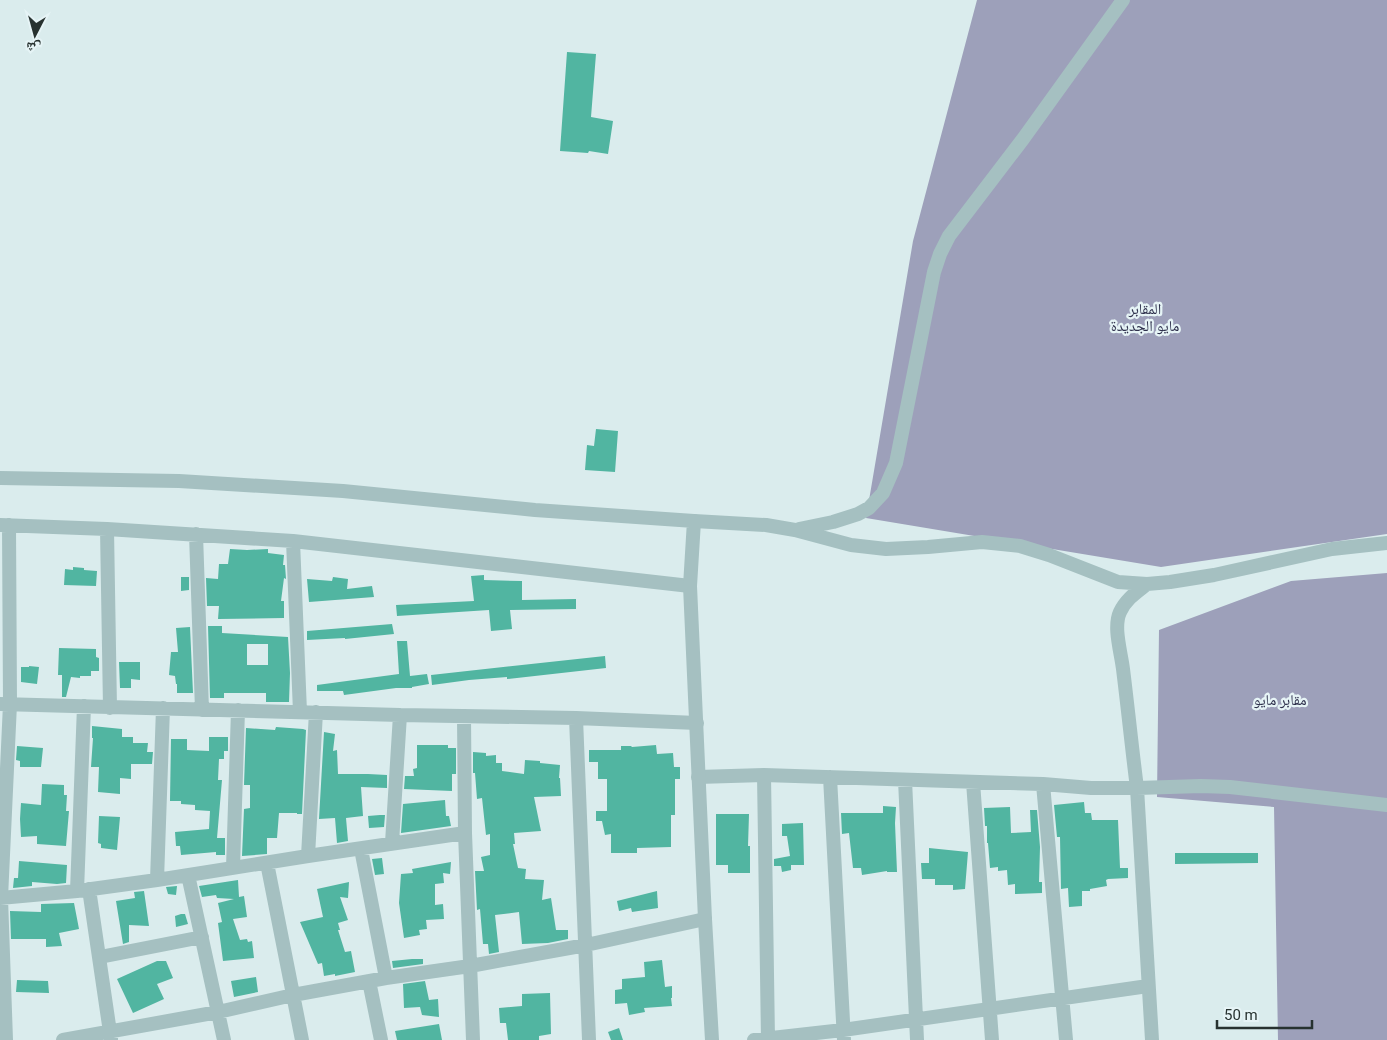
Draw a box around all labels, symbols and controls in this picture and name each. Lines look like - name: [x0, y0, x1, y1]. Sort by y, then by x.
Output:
- north arrow: [10, 10, 60, 60]
- text: ش: [25, 38, 42, 57]
- park label: المقابر مايو الجديدة: [1111, 300, 1180, 335]
- park label: مقابر مايو: [1253, 691, 1307, 709]
- scale bar: [1217, 998, 1312, 1030]
- text: 50 m: [1224, 1006, 1258, 1024]

